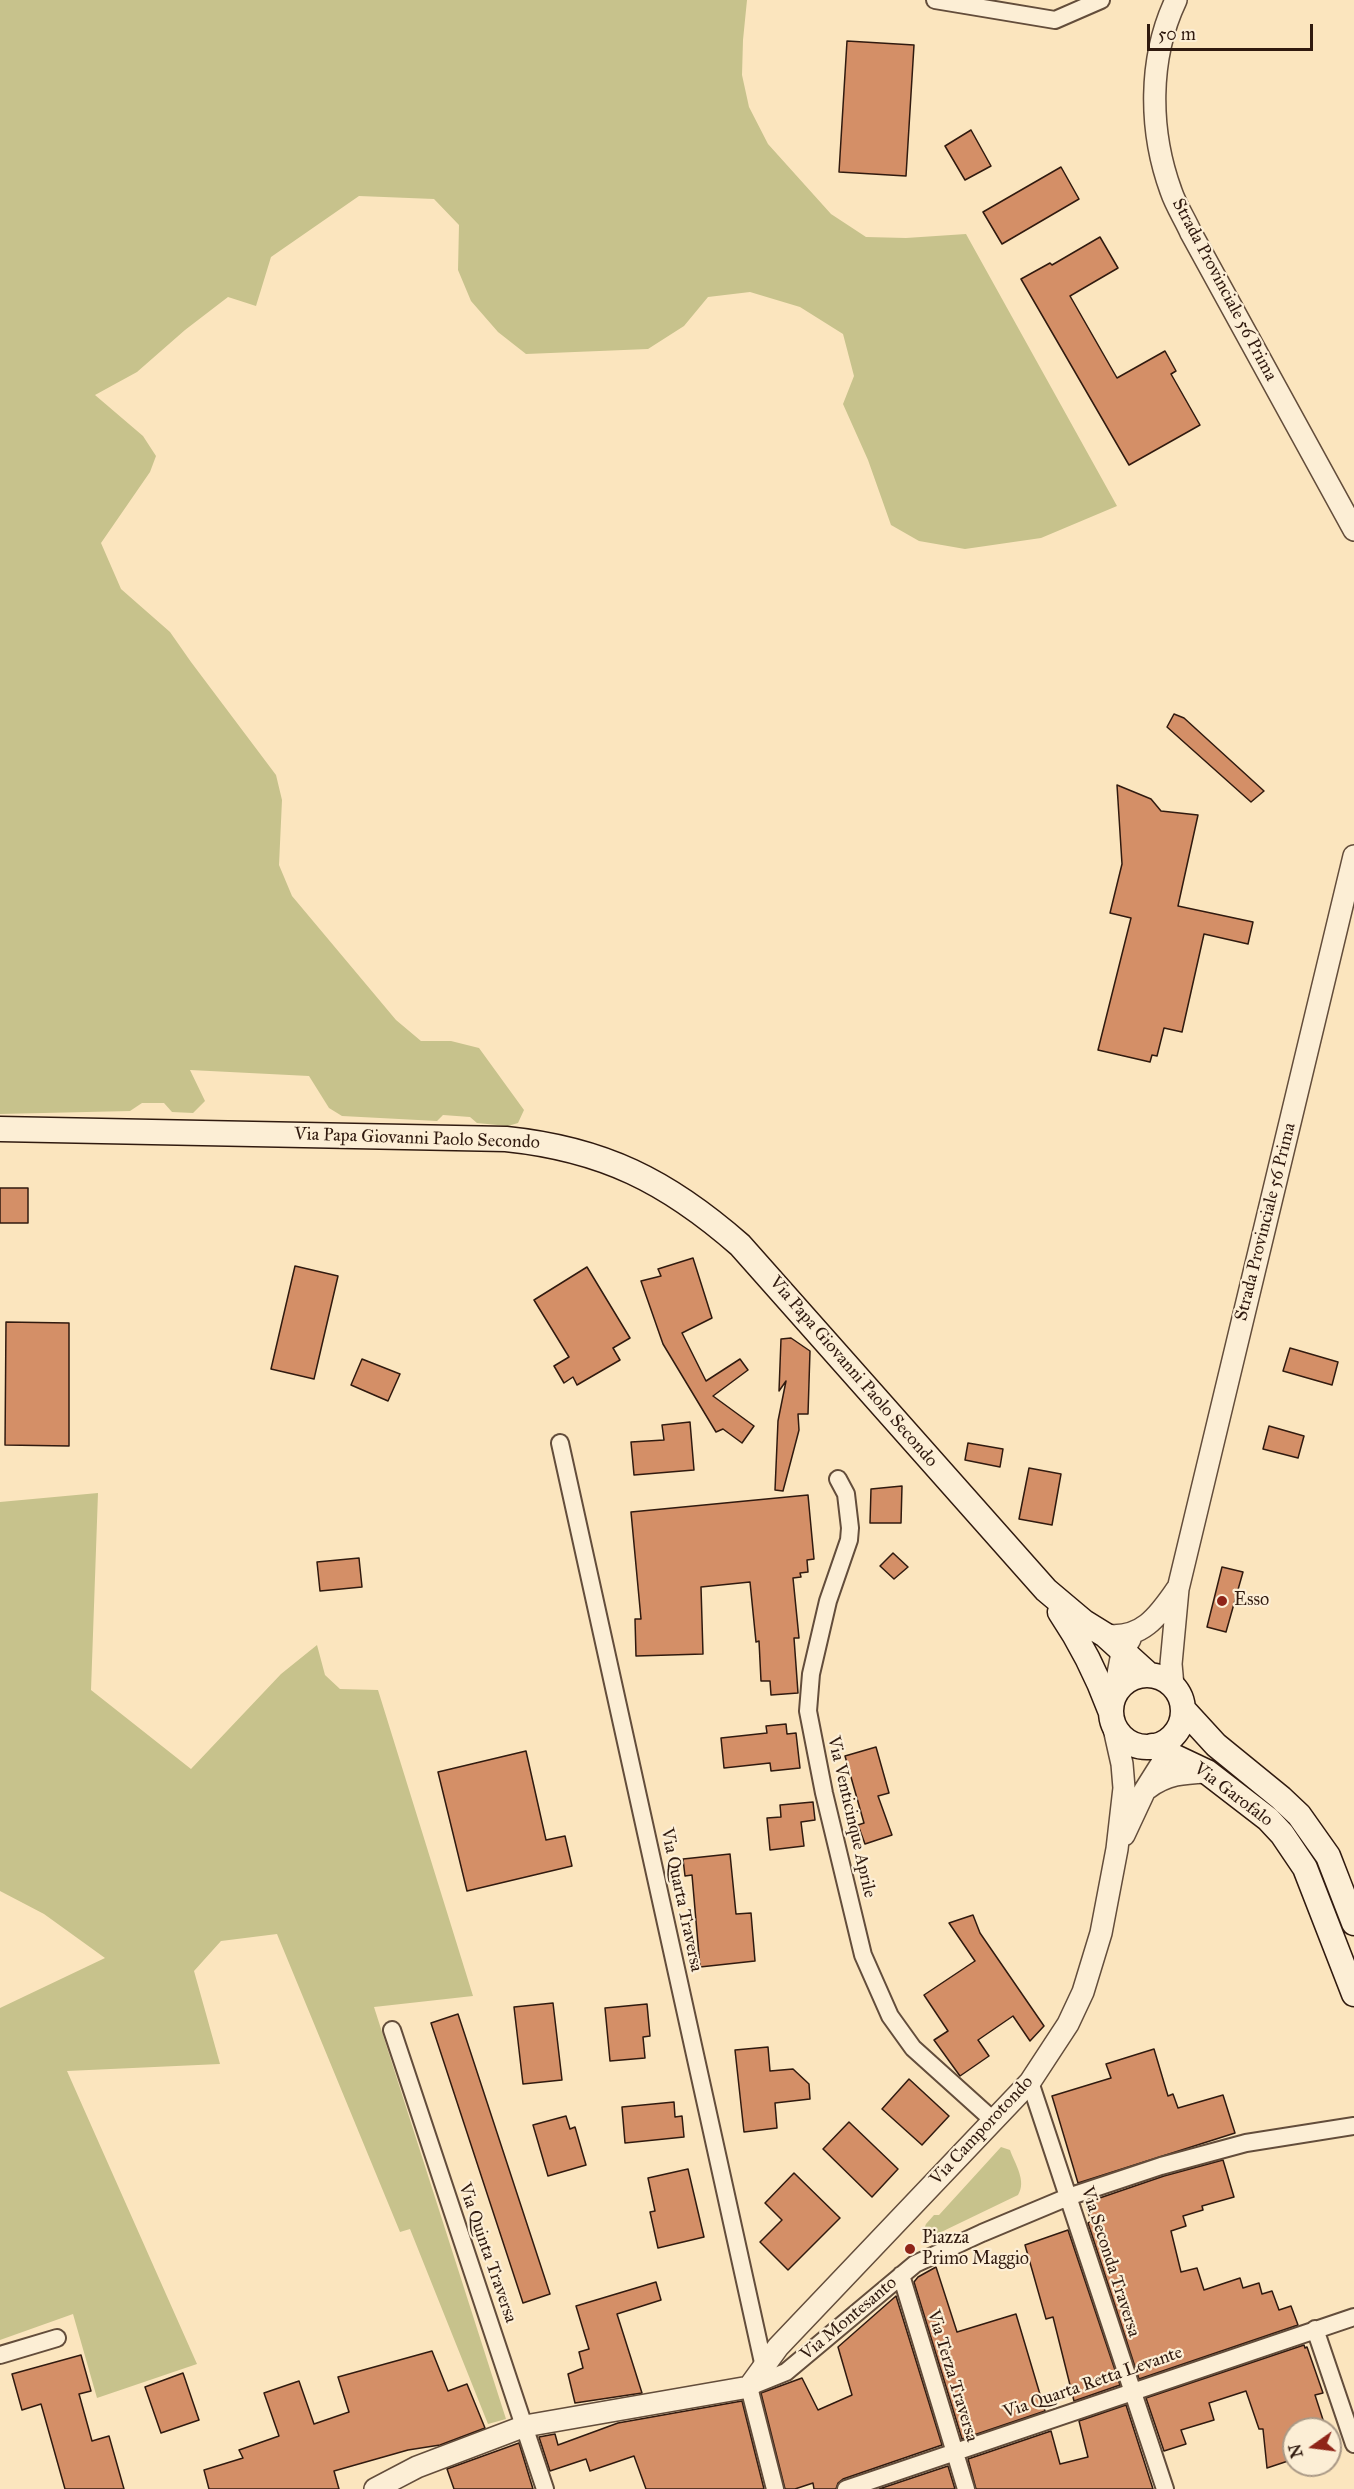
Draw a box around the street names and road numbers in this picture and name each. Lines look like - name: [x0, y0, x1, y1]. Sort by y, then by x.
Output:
- street label: Strada Provinciale 56 Prima: [1167, 195, 1281, 385]
- street label: Strada Provinciale 56 Prima: [1231, 1121, 1301, 1323]
- street label: Via Papa Giovanni Paolo Secondo: [294, 1124, 540, 1154]
- street label: Via Papa Giovanni Paolo Secondo: [764, 1272, 942, 1472]
- street label: Via Venticinque Aprile: [822, 1734, 880, 1900]
- street label: Via Garofalo: [1189, 1758, 1277, 1832]
- street label: Via Quarta Traversa: [655, 1826, 707, 1974]
- street label: Via Camporotondo: [926, 2072, 1038, 2190]
- street label: Via Quinta Traversa: [453, 2180, 521, 2326]
- street label: Via Seconda Traversa: [1076, 2184, 1144, 2340]
- street label: Via Montesanto: [796, 2272, 902, 2366]
- street label: Via Terza Traversa: [922, 2307, 982, 2445]
- street label: Via Quarta Retta Levante: [1001, 2342, 1185, 2424]

